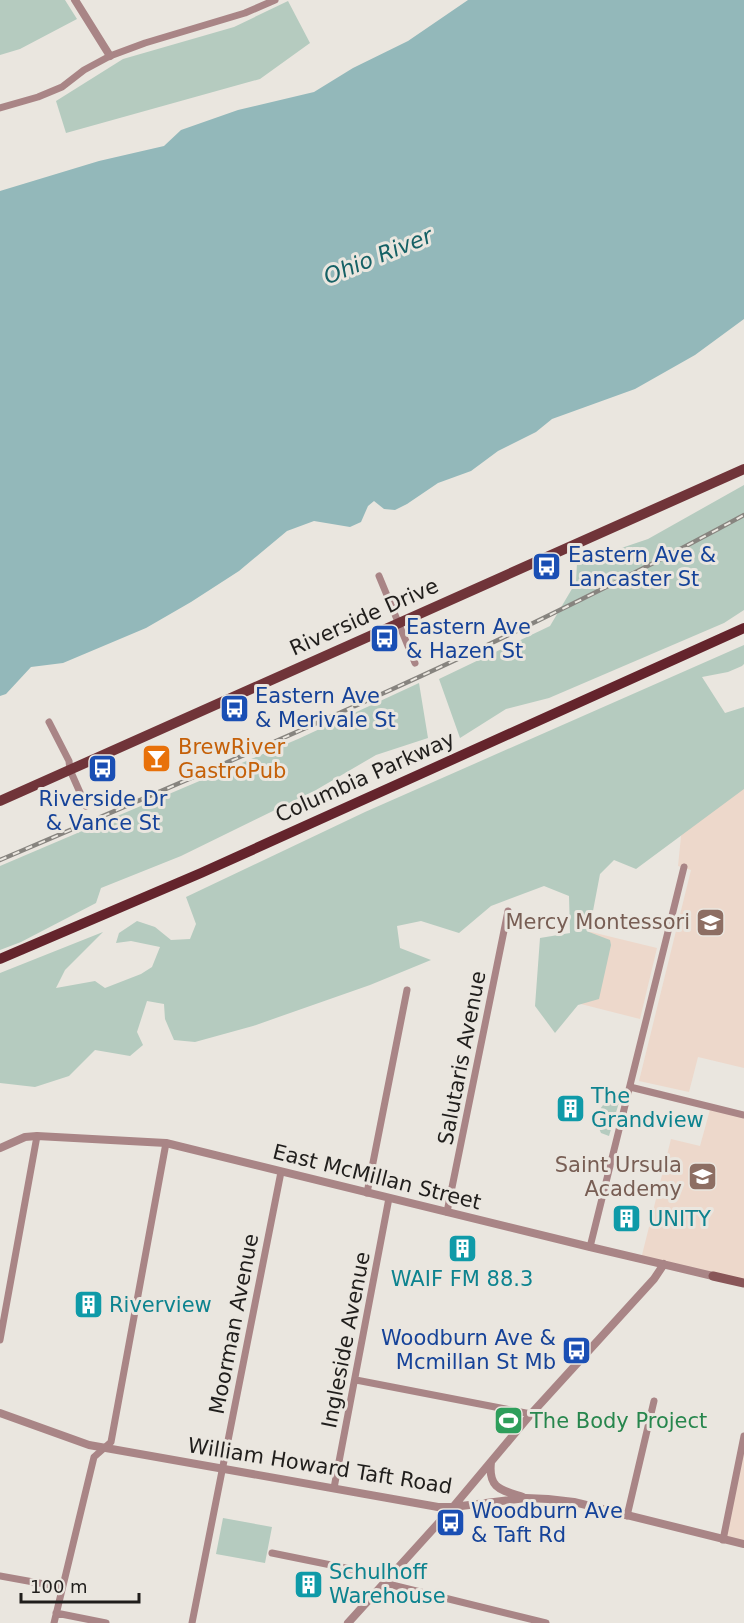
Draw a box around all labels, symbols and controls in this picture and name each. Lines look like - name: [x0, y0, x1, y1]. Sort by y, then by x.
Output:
- water label: Ohio River: [320, 222, 438, 289]
- place label: Eastern Ave & Lancaster St: [568, 543, 716, 591]
- bus stop icon: Eastern Ave & Lancaster St: [531, 551, 563, 583]
- street label: Riverside Drive: [286, 573, 442, 661]
- place label: Eastern Ave & Hazen St: [406, 615, 531, 663]
- bus stop icon: Eastern Ave & Hazen St: [369, 623, 401, 655]
- place label: Eastern Ave & Merivale St: [255, 684, 396, 732]
- bus stop icon: Eastern Ave & Merivale St: [218, 692, 250, 724]
- street label: Columbia Parkway: [272, 727, 458, 827]
- place label: BrewRiver GastroPub: [178, 735, 286, 783]
- bar icon: BrewRiver GastroPub: [141, 743, 173, 775]
- bus stop icon: Riverside Dr & Vance St: [87, 752, 119, 784]
- place label: Riverside Dr & Vance St: [39, 787, 168, 835]
- school or university icon: Mercy Montessori: [695, 906, 727, 938]
- place label: Mercy Montessori: [506, 910, 690, 934]
- street label: Salutaris Avenue: [433, 969, 491, 1147]
- place label: The Grandview: [590, 1084, 704, 1132]
- building icon: The Grandview: [554, 1092, 586, 1124]
- street label: East McMillan Street: [270, 1139, 484, 1215]
- place label: Saint Ursula Academy: [555, 1153, 682, 1201]
- school or university icon: Saint Ursula Academy: [687, 1161, 719, 1193]
- building icon: UNITY: [611, 1203, 643, 1235]
- place label: UNITY: [648, 1207, 711, 1231]
- street label: Moorman Avenue: [205, 1232, 263, 1416]
- building icon: WAIF FM 88.3: [446, 1232, 478, 1264]
- street label: Ingleside Avenue: [317, 1250, 375, 1430]
- place label: WAIF FM 88.3: [391, 1267, 533, 1291]
- building icon: Riverview: [72, 1289, 104, 1321]
- place label: Riverview: [109, 1293, 212, 1317]
- place label: Woodburn Ave & Mcmillan St Mb: [381, 1326, 556, 1374]
- bus stop icon: Woodburn Ave & Mcmillan St Mb: [561, 1334, 593, 1366]
- sports icon: The Body Project: [493, 1405, 525, 1437]
- place label: The Body Project: [529, 1409, 707, 1433]
- street label: William Howard Taft Road: [186, 1433, 454, 1499]
- place label: Woodburn Ave & Taft Rd: [471, 1499, 623, 1547]
- bus stop icon: Woodburn Ave & Taft Rd: [434, 1507, 466, 1539]
- place label: Schulhoff Warehouse: [329, 1560, 446, 1608]
- scale bar: [21, 1566, 140, 1604]
- building icon: Schulhoff Warehouse: [292, 1568, 324, 1600]
- text: 100 m: [30, 1576, 88, 1597]

